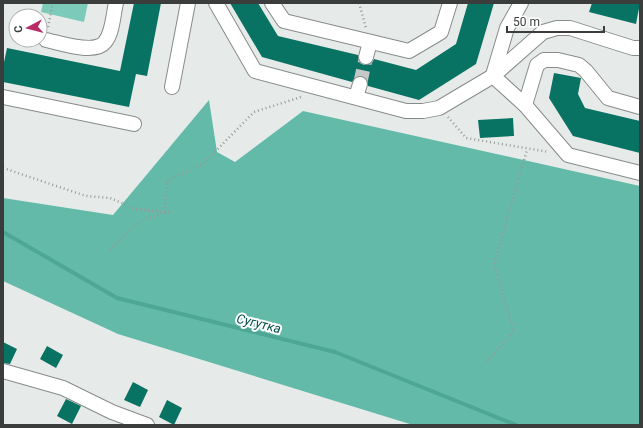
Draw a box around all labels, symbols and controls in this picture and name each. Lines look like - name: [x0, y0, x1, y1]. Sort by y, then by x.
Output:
- north arrow: [8, 8, 48, 48]
- scale bar: [507, 8, 604, 34]
- text: 50 m: [513, 15, 540, 29]
- text: С: [12, 25, 25, 34]
- water label: Сугутка: [235, 311, 283, 336]

